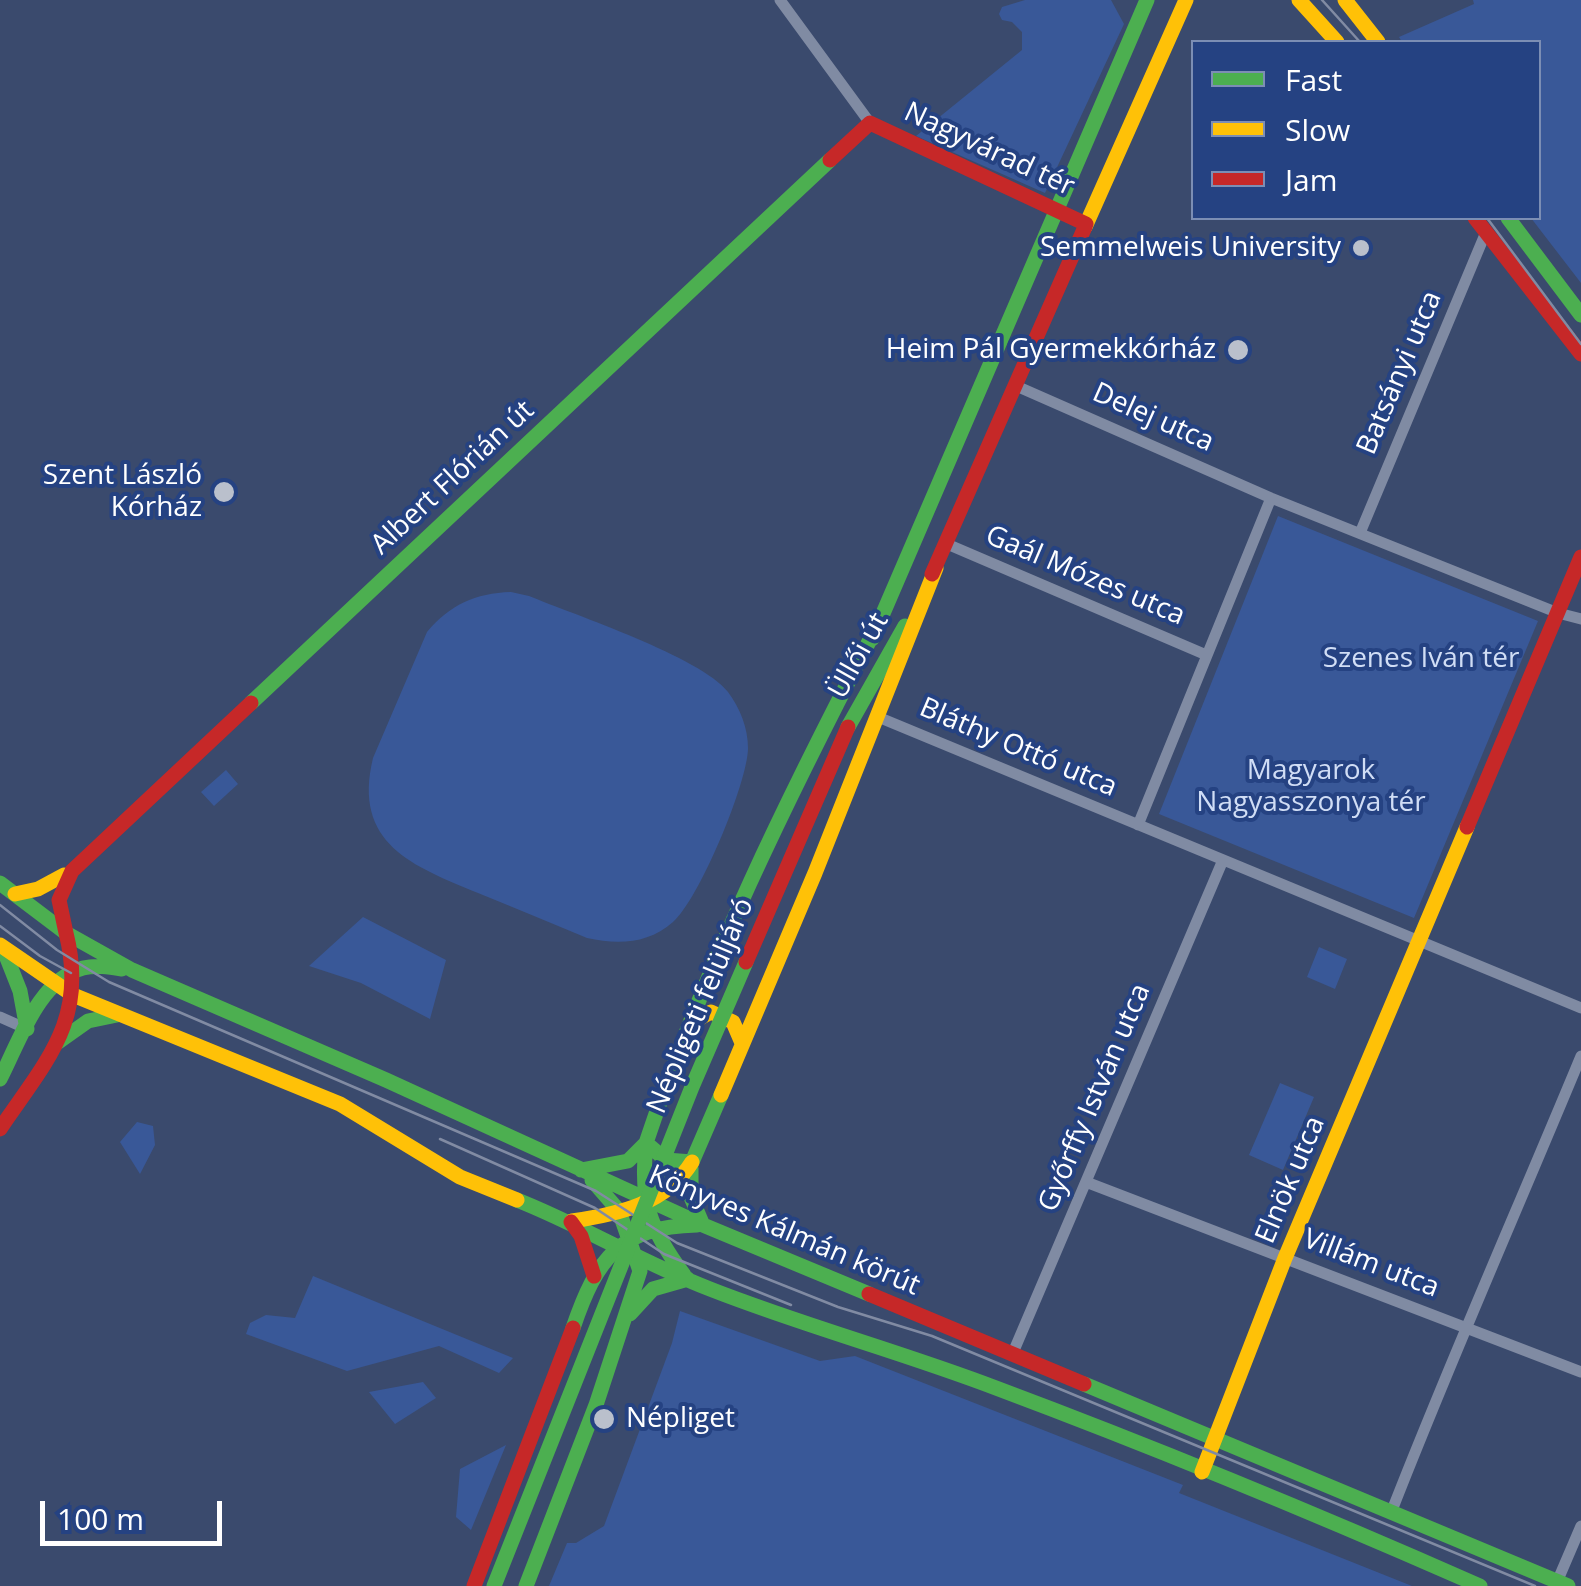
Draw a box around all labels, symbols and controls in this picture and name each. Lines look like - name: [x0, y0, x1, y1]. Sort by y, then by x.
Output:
- legend: [1191, 40, 1541, 220]
- text: Fast: [1285, 59, 1342, 100]
- street label: Nagyvárad tér: [899, 96, 1079, 204]
- text: Slow: [1285, 109, 1350, 150]
- text: Jam: [1285, 159, 1338, 200]
- place label: Semmelweis University: [1040, 231, 1341, 265]
- marker: Semmelweis University: [1350, 237, 1372, 259]
- street label: Batsányi utca: [1351, 286, 1449, 460]
- place label: Heim Pál Gyermekkórház: [886, 333, 1216, 367]
- marker: Heim Pál Gyermekkórház: [1225, 337, 1251, 363]
- street label: Delej utca: [1087, 376, 1219, 460]
- street label: Albert Flórián út: [365, 394, 541, 562]
- place label: Szent László Kórház: [43, 459, 202, 525]
- marker: Szent László Kórház: [211, 479, 237, 505]
- street label: Gaál Mózes utca: [980, 519, 1190, 633]
- street label: Üllői út: [822, 607, 896, 705]
- park label: Szenes Iván tér: [1323, 642, 1519, 676]
- street label: Bláthy Ottó utca: [914, 691, 1122, 805]
- park label: Magyarok Nagyasszonya tér: [1196, 754, 1426, 820]
- street label: Népligeti felüljáró: [640, 893, 762, 1119]
- street label: Győrffy István utca: [1032, 979, 1158, 1217]
- street label: Elnök utca: [1249, 1111, 1333, 1249]
- street label: Könyves Kálmán körút: [643, 1159, 925, 1303]
- street label: Villám utca: [1298, 1223, 1444, 1305]
- place label: Népliget: [626, 1402, 735, 1436]
- marker: Népliget: [591, 1406, 617, 1432]
- scale bar: [45, 1481, 228, 1543]
- text: 100 m: [57, 1498, 144, 1539]

